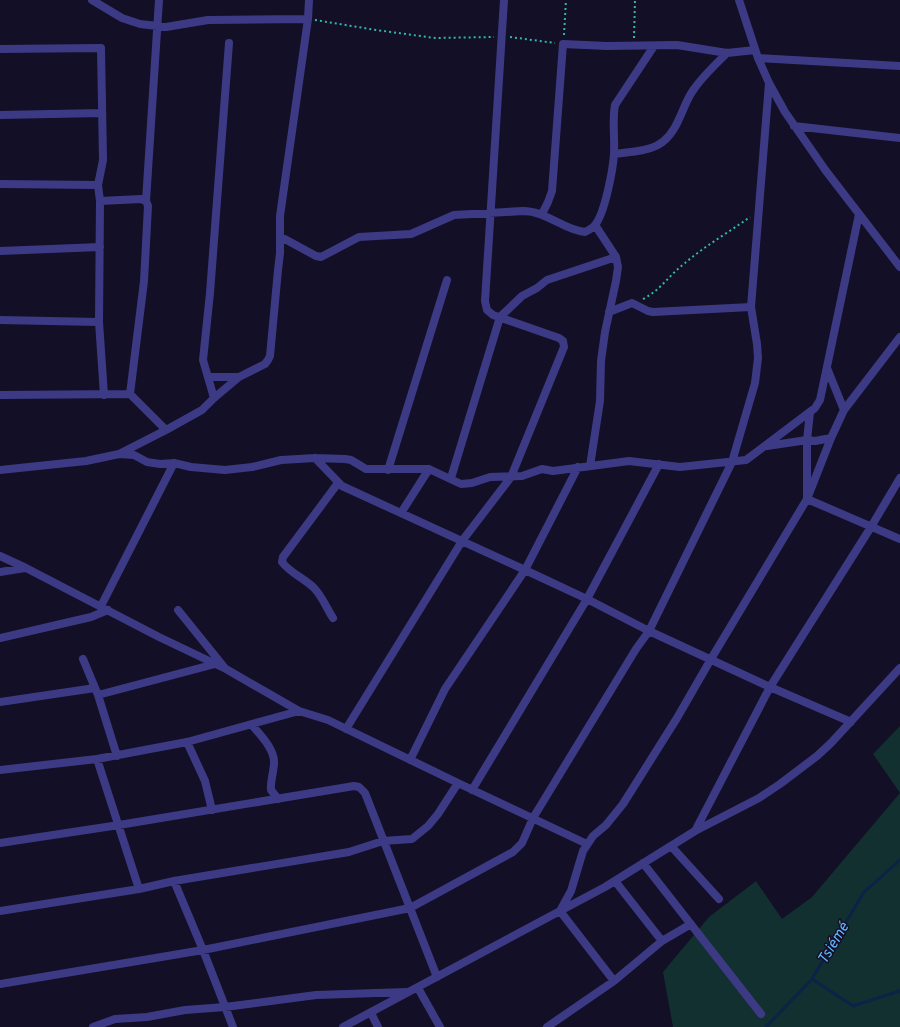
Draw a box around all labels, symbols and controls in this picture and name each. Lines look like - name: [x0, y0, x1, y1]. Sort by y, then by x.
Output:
- water label: Tsiémé: [814, 918, 855, 968]

